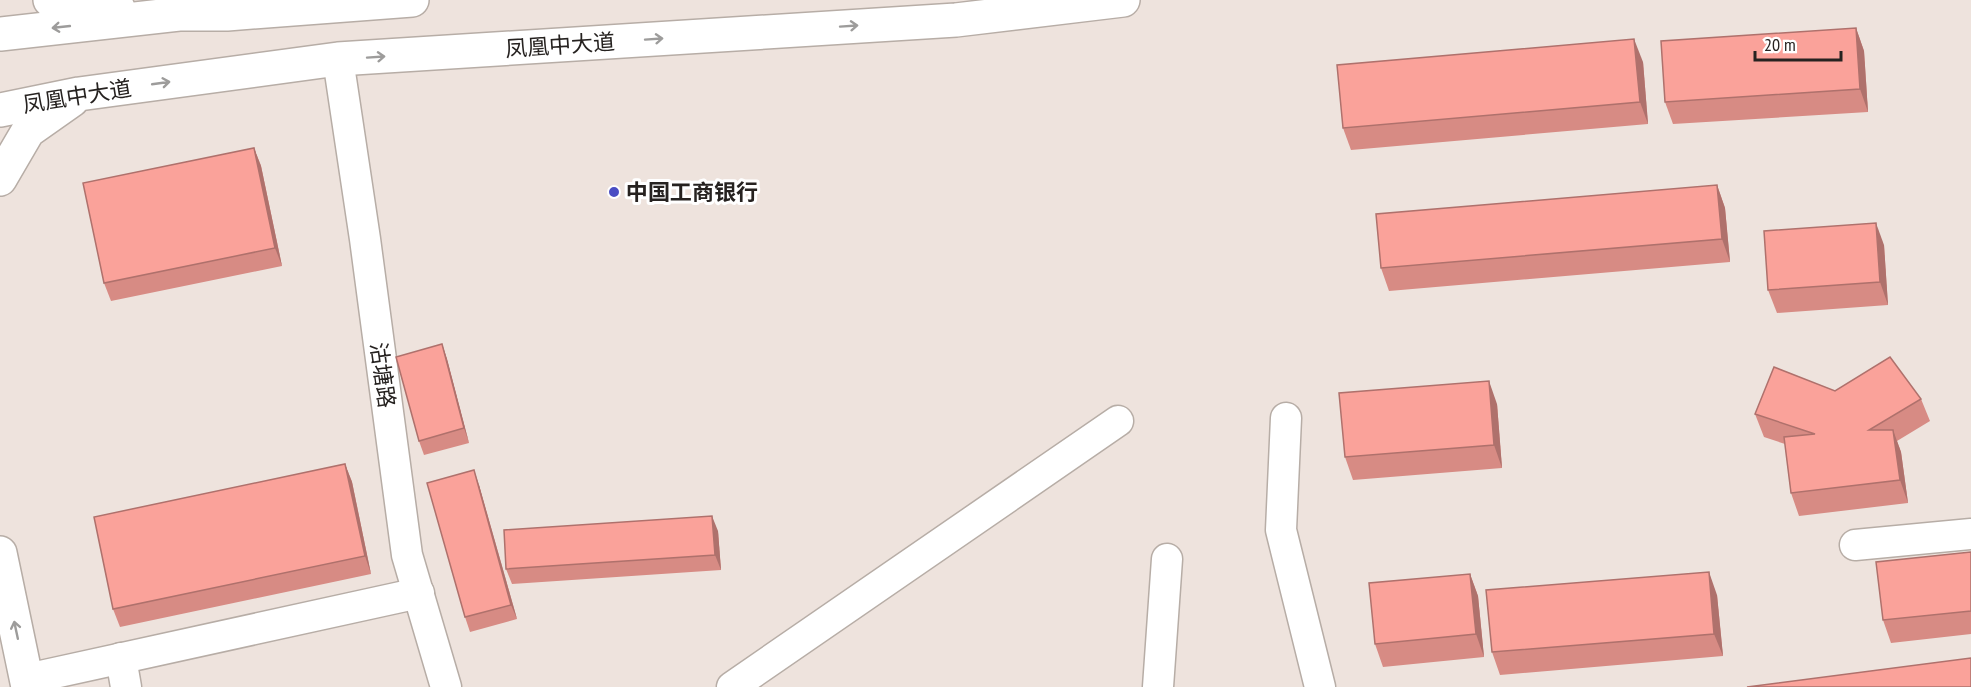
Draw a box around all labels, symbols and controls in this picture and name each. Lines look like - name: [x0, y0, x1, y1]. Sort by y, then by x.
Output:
- one-way arrow: [838, 21, 858, 32]
- one-way arrow: [52, 22, 72, 33]
- scale bar: [1755, 24, 1840, 62]
- street label: 凤凰中大道: [504, 27, 616, 63]
- one-way arrow: [644, 33, 663, 44]
- text: 20 m: [1764, 33, 1796, 56]
- one-way arrow: [365, 51, 385, 62]
- street label: 凤凰中大道: [20, 74, 134, 118]
- one-way arrow: [151, 77, 171, 88]
- place label: 中国工商银行: [626, 178, 758, 206]
- marker: 中国工商银行: [607, 185, 621, 199]
- street label: 沽塘路: [365, 340, 401, 410]
- one-way arrow: [10, 620, 22, 639]

